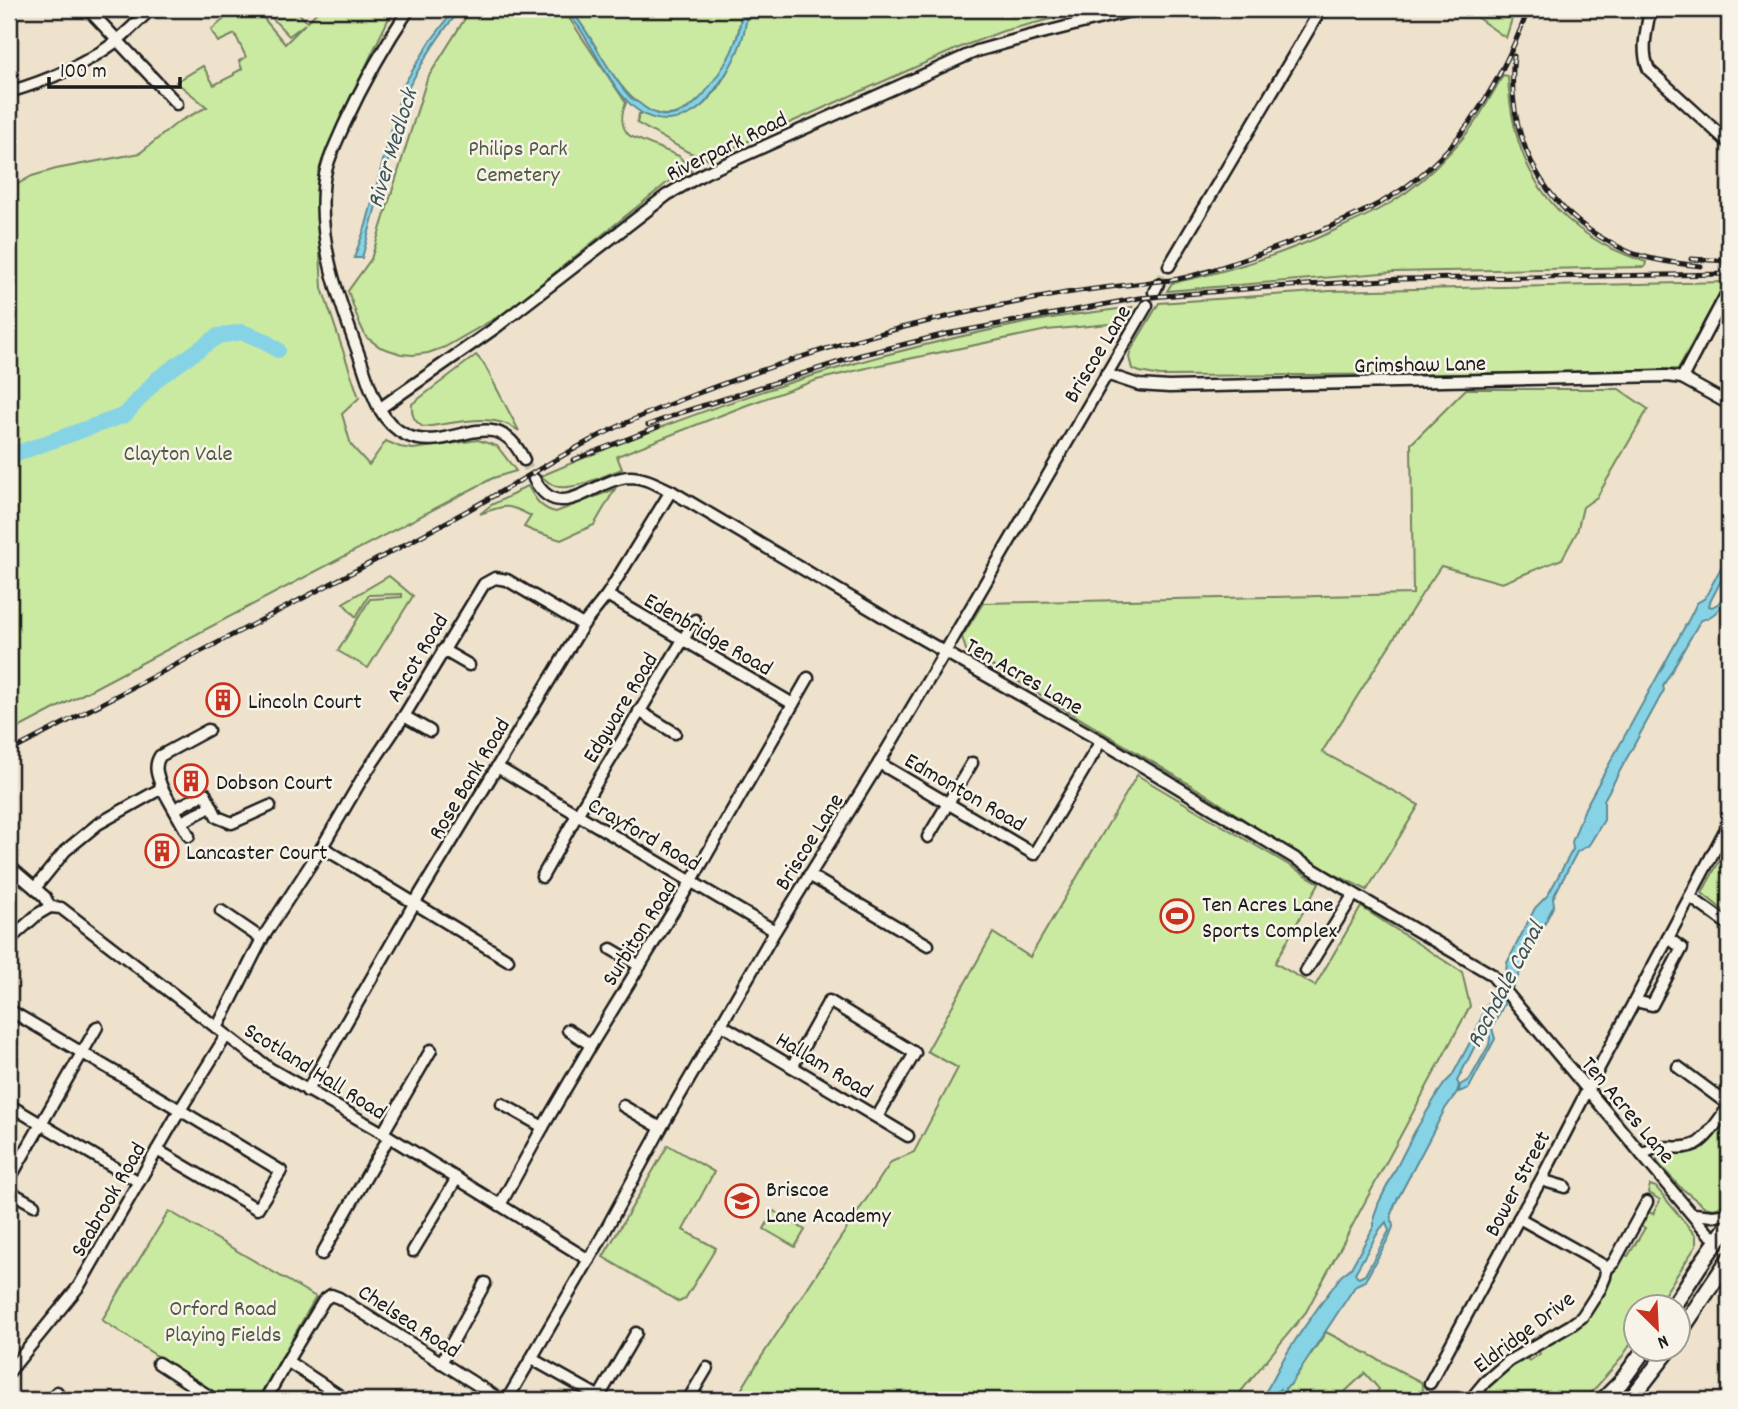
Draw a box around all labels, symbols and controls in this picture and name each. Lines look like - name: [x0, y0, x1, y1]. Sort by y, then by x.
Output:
- scale bar: [49, 46, 180, 90]
- text: 100 m: [60, 58, 107, 88]
- water label: River Medlock: [360, 83, 429, 213]
- street label: Riverpark Road: [661, 105, 794, 192]
- park label: Philips Park Cemetery: [468, 134, 568, 193]
- street label: Briscoe Lane: [1057, 300, 1141, 410]
- street label: Grimshaw Lane: [1354, 349, 1486, 384]
- park label: Clayton Vale: [124, 439, 233, 472]
- street label: Edenbridge Road: [637, 586, 778, 686]
- street label: Ascot Road: [379, 608, 459, 710]
- street label: Ten Acres Lane: [958, 631, 1088, 725]
- street label: Edgware Road: [576, 647, 668, 770]
- building icon: Lincoln Court: [204, 681, 242, 719]
- place label: Lincoln Court: [248, 687, 362, 720]
- street label: Rose Bank Road: [422, 713, 520, 847]
- street label: Edmonton Road: [897, 746, 1031, 842]
- building icon: Dobson Court: [172, 762, 210, 800]
- place label: Dobson Court: [216, 768, 332, 801]
- street label: Briscoe Lane: [768, 788, 854, 898]
- street label: Crayford Road: [580, 790, 706, 882]
- building icon: Lancaster Court: [143, 832, 181, 870]
- place label: Lancaster Court: [186, 838, 327, 871]
- street label: Surbiton Road: [595, 874, 687, 994]
- place label: Ten Acres Lane Sports Complex: [1202, 890, 1338, 949]
- sports icon: Ten Acres Lane Sports Complex: [1158, 897, 1196, 935]
- water label: Rochdale Canal: [1459, 914, 1555, 1055]
- street label: Scotland Hall Road: [236, 1016, 392, 1130]
- street label: Hallam Road: [768, 1025, 878, 1109]
- street label: Ten Acres Lane: [1571, 1050, 1681, 1172]
- street label: Bower Street: [1477, 1126, 1561, 1243]
- street label: Seabrook Road: [64, 1137, 156, 1264]
- place label: Briscoe Lane Academy: [766, 1175, 892, 1234]
- school or university icon: Briscoe Lane Academy: [723, 1182, 761, 1220]
- street label: Chelsea Road: [350, 1277, 466, 1368]
- street label: Eldridge Drive: [1467, 1285, 1583, 1383]
- park label: Orford Road Playing Fields: [165, 1294, 281, 1353]
- north arrow: [1622, 1294, 1692, 1364]
- text: N: [1653, 1326, 1672, 1355]

